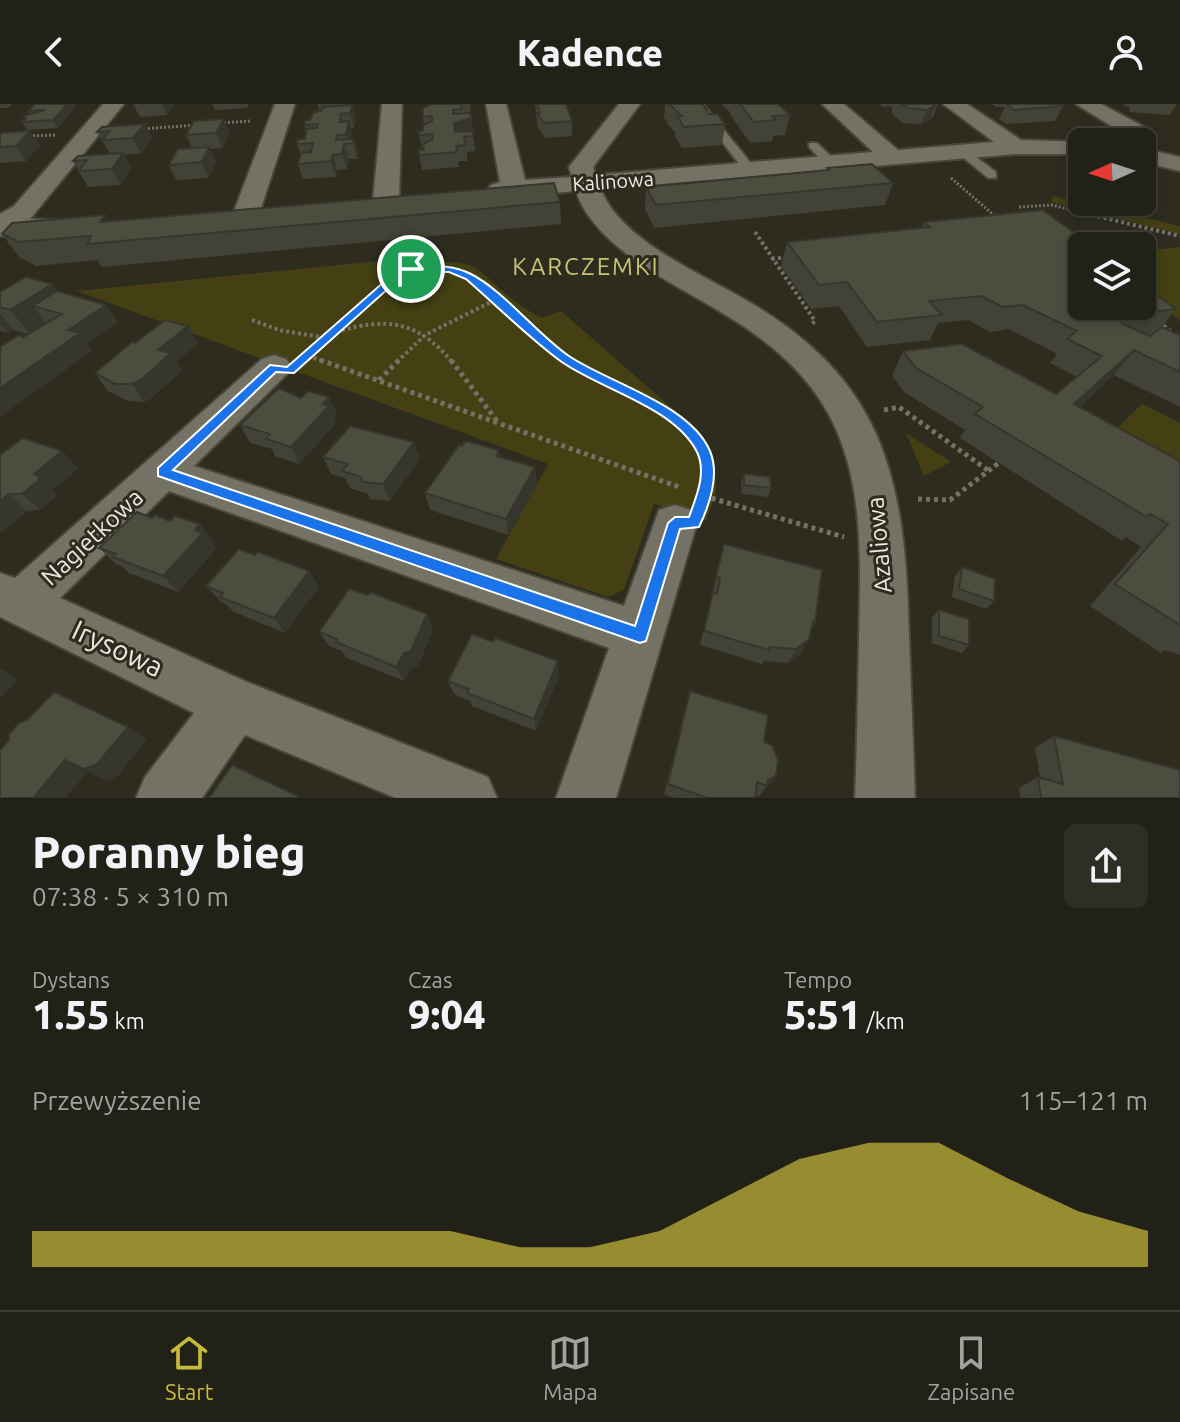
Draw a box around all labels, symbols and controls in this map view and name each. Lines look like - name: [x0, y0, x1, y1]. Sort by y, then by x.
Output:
- icon: back: [32, 30, 76, 74]
- icon: person: [1104, 30, 1148, 74]
- text: Kadence: [517, 32, 663, 73]
- north arrow: [1068, 128, 1156, 216]
- map controls: [1068, 128, 1156, 320]
- street label: Kalinowa: [572, 167, 654, 195]
- button: layers: [1068, 232, 1156, 320]
- pin: [377, 235, 445, 303]
- icon: arrive: [389, 247, 433, 291]
- district label: KARCZEMKI: [512, 253, 660, 280]
- street label: Nagietkowa: [36, 483, 148, 591]
- street label: Azaliowa: [861, 496, 897, 594]
- street label: Irysowa: [68, 614, 168, 682]
- button: share: [1064, 824, 1148, 908]
- text: Poranny bieg: [32, 827, 306, 876]
- text: 07:38 · 5 × 310 m: [32, 882, 229, 911]
- text: Dystans: [32, 967, 110, 992]
- text: Czas: [408, 967, 452, 992]
- text: Tempo: [784, 967, 852, 992]
- text: 1.55: [32, 992, 110, 1037]
- text: 9:04: [408, 992, 486, 1037]
- text: 5:51: [784, 992, 862, 1037]
- text: km: [110, 1008, 145, 1033]
- text: /km: [862, 1008, 905, 1033]
- text: Przewyższenie: [32, 1086, 202, 1115]
- text: 115–121 m: [1019, 1086, 1148, 1115]
- tab: Start: [165, 1331, 213, 1404]
- tab: Mapa: [543, 1331, 598, 1404]
- tab: Zapisane: [928, 1331, 1015, 1404]

